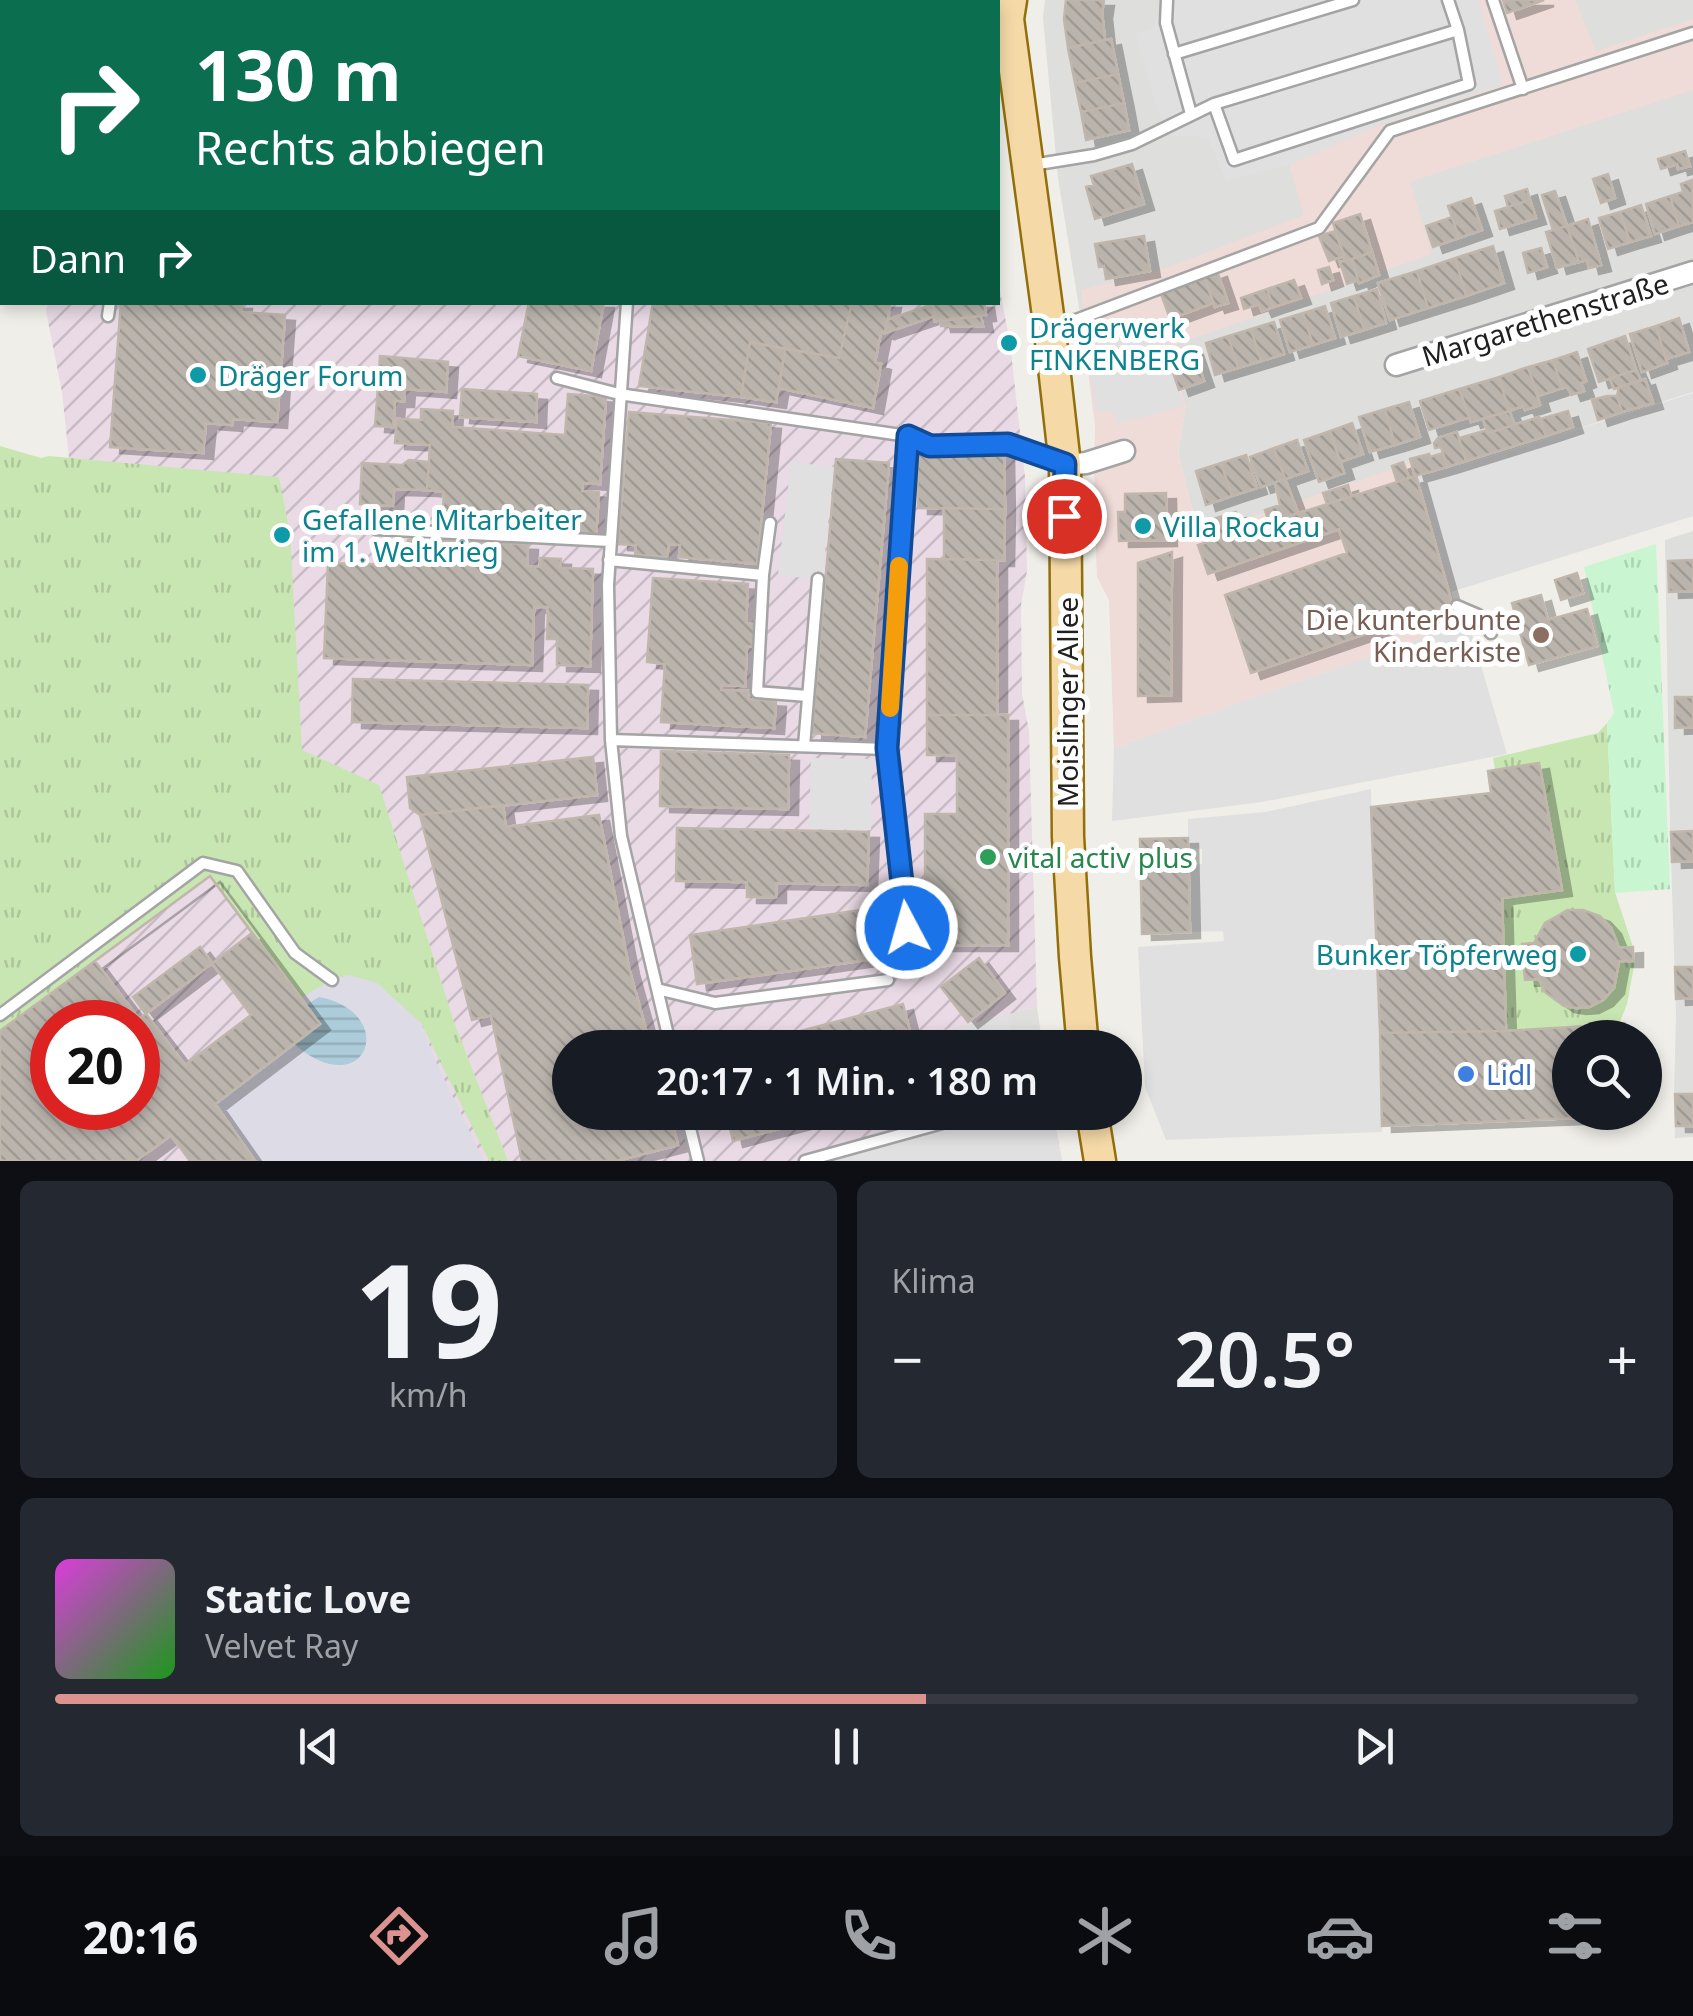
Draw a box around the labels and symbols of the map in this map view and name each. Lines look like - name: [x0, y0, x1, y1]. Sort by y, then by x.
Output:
- street label: Margarethenstraße: [1417, 263, 1673, 375]
- place label: Drägerwerk FINKENBERG: [1029, 308, 1200, 378]
- marker: Drägerwerk FINKENBERG: [998, 332, 1020, 354]
- place label: Dräger Forum: [218, 356, 404, 394]
- marker: Dräger Forum: [187, 364, 209, 386]
- pin: [1022, 474, 1107, 559]
- place label: Gefallene Mitarbeiter im 1. Weltkrieg: [302, 500, 582, 570]
- place label: Villa Rockau: [1163, 507, 1320, 545]
- marker: Villa Rockau: [1132, 515, 1154, 537]
- marker: Gefallene Mitarbeiter im 1. Weltkrieg: [271, 524, 293, 546]
- street label: Moislinger Allee: [1048, 597, 1086, 807]
- place label: Die kunterbunte Kinderkiste: [1306, 600, 1521, 670]
- marker: Die kunterbunte Kinderkiste: [1530, 624, 1552, 646]
- place label: vital activ plus: [1008, 838, 1193, 876]
- marker: vital activ plus: [977, 846, 999, 868]
- position arrow: [855, 876, 959, 980]
- place label: Bunker Töpferweg: [1316, 935, 1558, 973]
- marker: Bunker Töpferweg: [1567, 943, 1589, 965]
- speed limit sign: 20: [30, 1000, 160, 1130]
- place label: Lidl: [1486, 1055, 1532, 1093]
- marker: Lidl: [1455, 1063, 1477, 1085]

